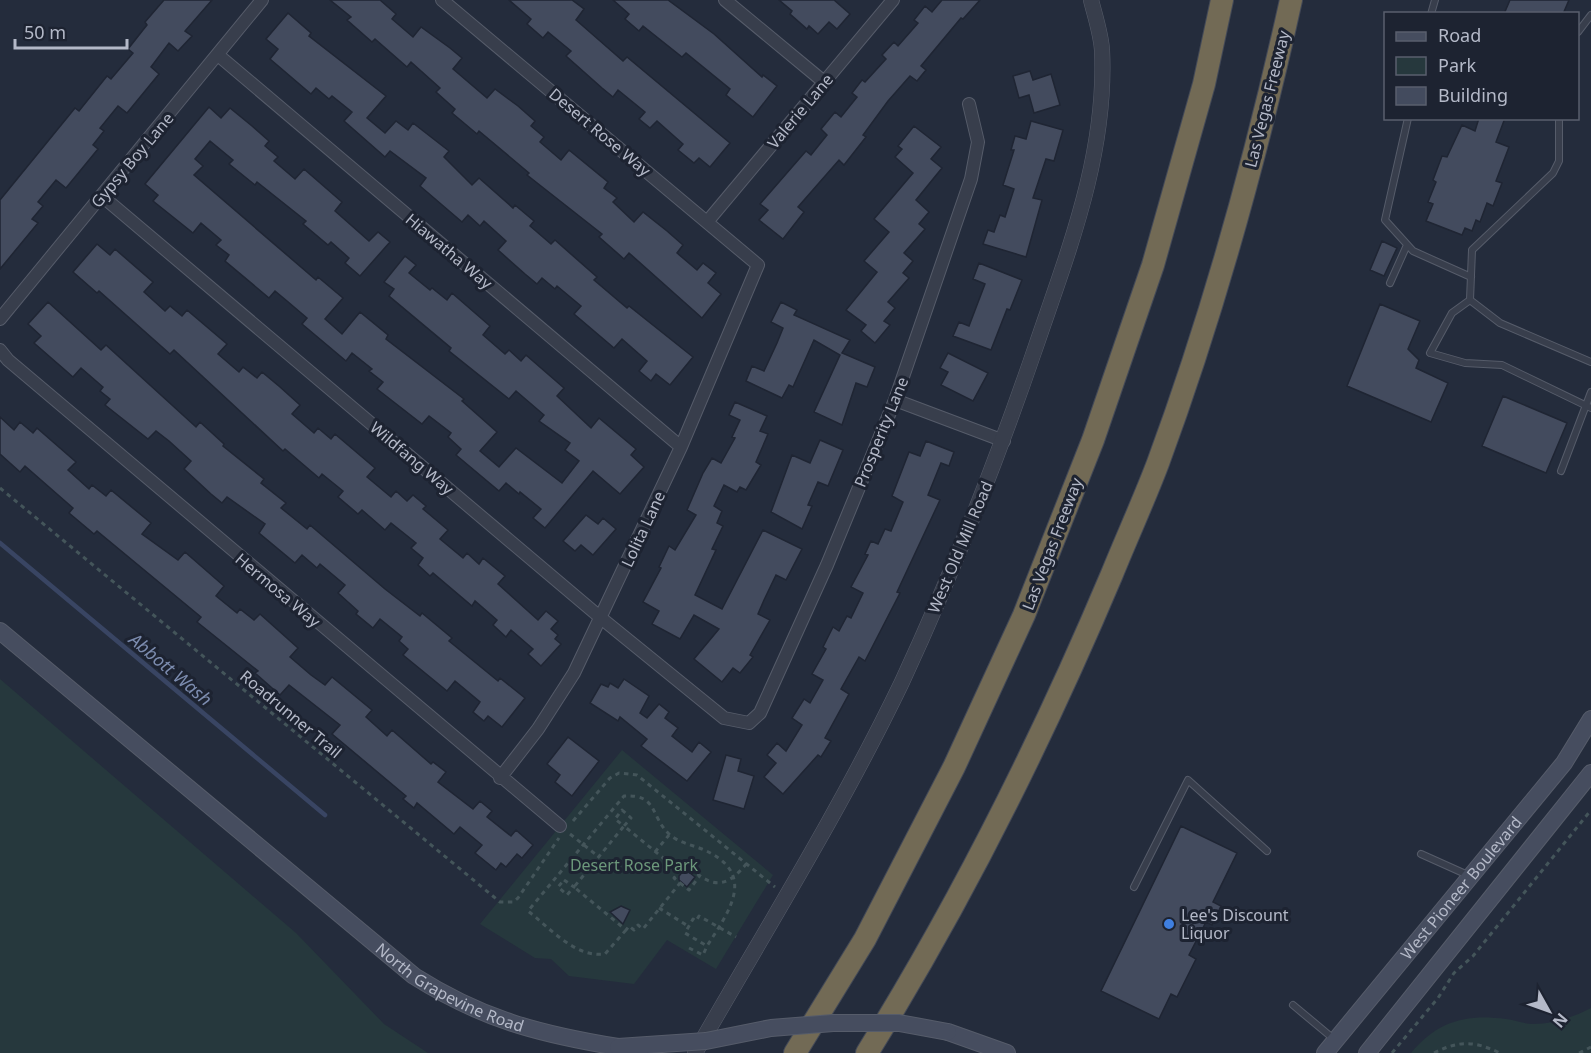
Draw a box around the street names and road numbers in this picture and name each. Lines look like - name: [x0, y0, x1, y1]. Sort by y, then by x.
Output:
- street label: Las Vegas Freeway: [1239, 28, 1295, 170]
- street label: Valerie Lane: [762, 69, 838, 153]
- street label: Desert Rose Way: [545, 83, 656, 181]
- street label: Gypsy Boy Lane: [86, 108, 178, 212]
- street label: Hiawatha Way: [401, 208, 498, 294]
- street label: Prosperity Lane: [849, 374, 913, 490]
- street label: Wildfang Way: [365, 416, 459, 500]
- street label: Las Vegas Freeway: [1017, 474, 1088, 613]
- street label: West Old Mill Road: [922, 478, 998, 616]
- street label: Lolita Lane: [616, 487, 670, 571]
- street label: Hermosa Way: [231, 548, 326, 633]
- street label: Roadrunner Trail: [236, 665, 346, 763]
- street label: West Pioneer Boulevard: [1396, 812, 1527, 964]
- street label: North Grapevine Road: [371, 938, 527, 1037]

